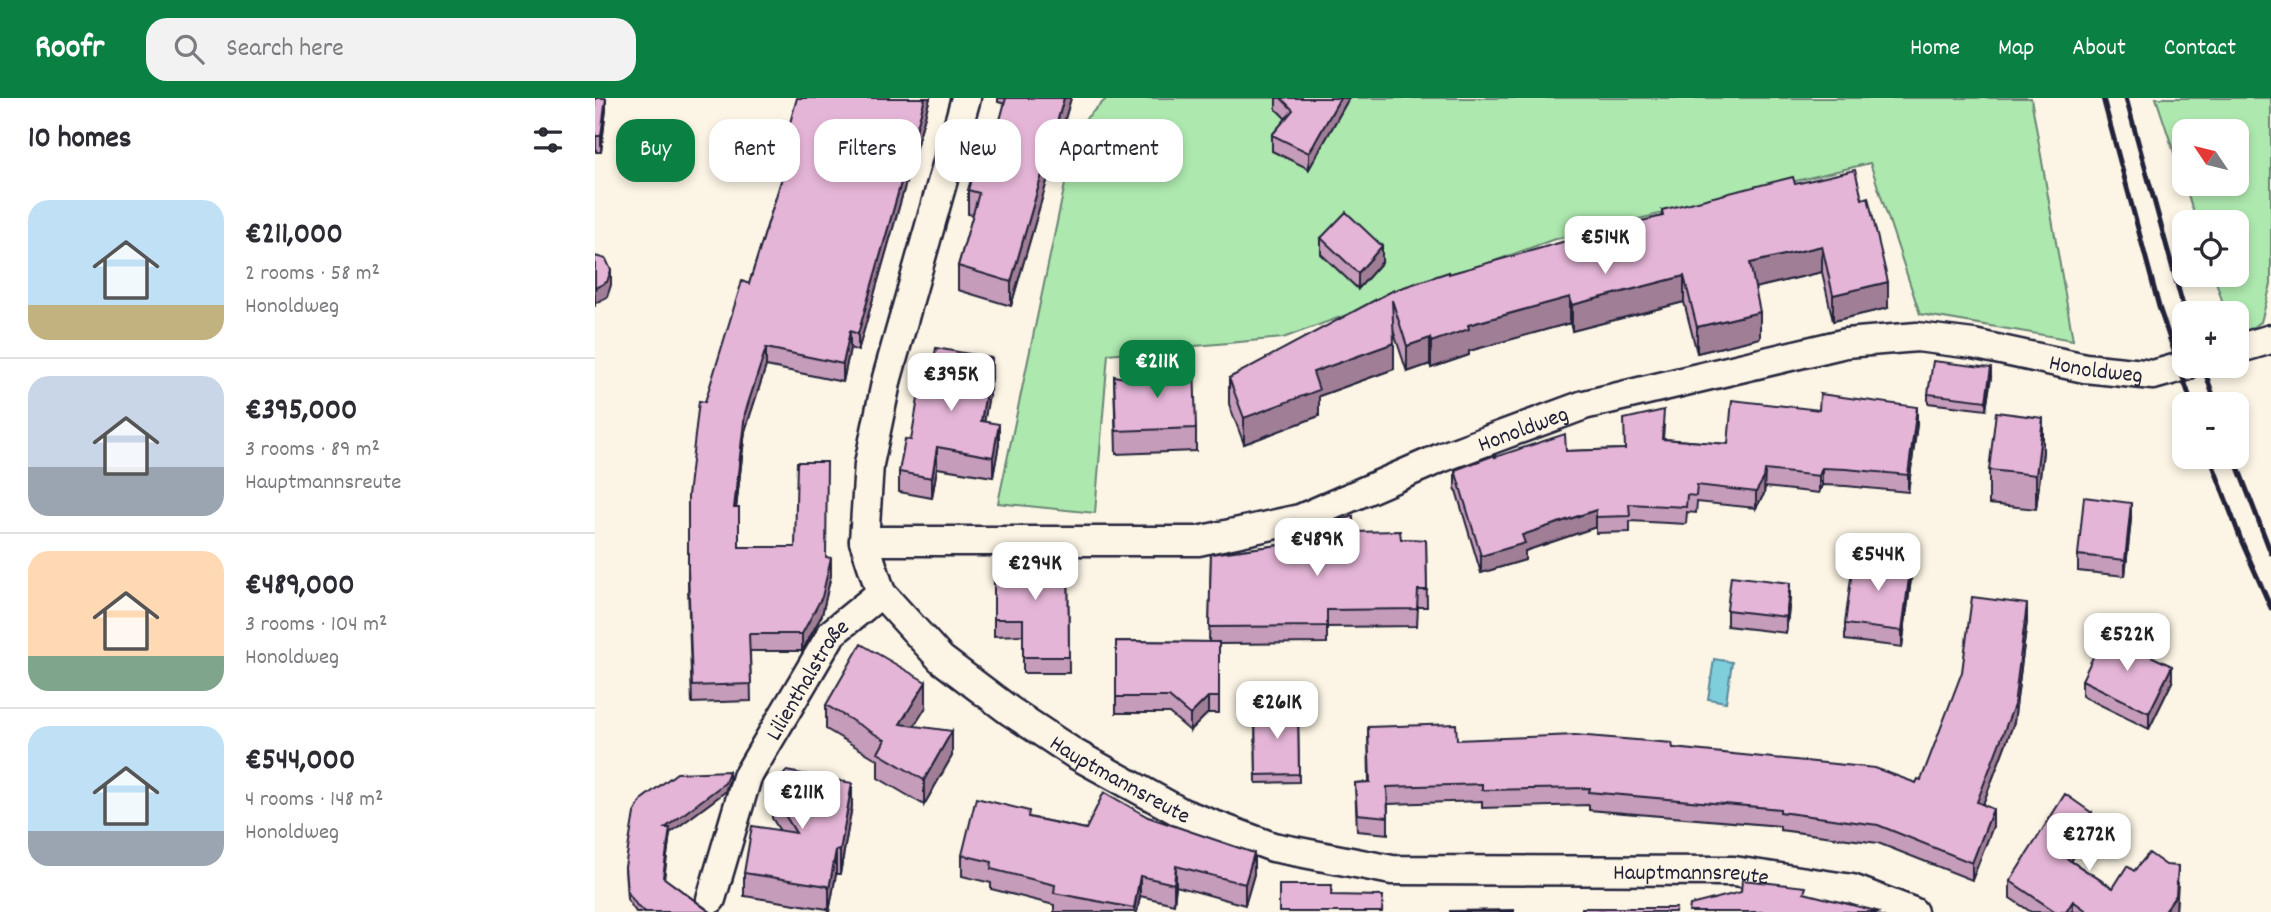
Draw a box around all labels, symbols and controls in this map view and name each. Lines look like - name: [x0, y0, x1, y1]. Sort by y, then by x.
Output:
- search box: [146, 18, 636, 81]
- text: Roofr: [35, 26, 104, 73]
- icon: search: [170, 30, 208, 68]
- text: Search here: [226, 31, 344, 68]
- text: Home: [1910, 32, 1960, 66]
- text: Map: [1998, 32, 2034, 66]
- text: About: [2072, 32, 2126, 66]
- text: Contact: [2164, 32, 2236, 66]
- text: 10 homes: [28, 119, 131, 162]
- chip: Buy: [616, 119, 695, 182]
- chip: Rent: [709, 119, 800, 182]
- chip: Filters: [814, 119, 921, 182]
- chip: New: [935, 119, 1021, 182]
- chip: Apartment: [1035, 119, 1183, 182]
- north arrow: [2172, 119, 2249, 196]
- map controls: [2172, 119, 2249, 469]
- icon: filters: [529, 121, 567, 159]
- button: locate: [2172, 210, 2249, 287]
- text: €211,000: [245, 215, 343, 258]
- pin: €514K: [1556, 216, 1654, 276]
- text: €514K: [1581, 222, 1629, 255]
- icon: home: [84, 228, 168, 312]
- text: 2 rooms · 58 m²: [245, 258, 380, 291]
- text: Honoldweg: [245, 291, 339, 324]
- button: +: [2172, 301, 2249, 378]
- pin: €211K: [1108, 341, 1206, 400]
- text: €211K: [1135, 346, 1179, 379]
- street label: Honoldweg: [2046, 348, 2144, 394]
- pin: €395K: [902, 354, 1000, 413]
- text: €395K: [924, 359, 978, 392]
- text: €395,000: [245, 391, 357, 434]
- button: −: [2172, 392, 2249, 469]
- street label: Honoldweg: [1474, 399, 1574, 463]
- icon: home: [84, 404, 168, 488]
- text: 3 rooms · 89 m²: [245, 434, 380, 467]
- text: Hauptmannsreute: [245, 467, 401, 500]
- pin: €489K: [1268, 518, 1366, 578]
- text: €489K: [1291, 524, 1343, 557]
- pin: €544K: [1829, 533, 1927, 593]
- text: €544K: [1851, 539, 1905, 572]
- pin: €294K: [986, 542, 1084, 602]
- text: €294K: [1008, 548, 1062, 581]
- text: €489,000: [245, 566, 355, 609]
- icon: home: [84, 579, 168, 663]
- text: 3 rooms · 104 m²: [245, 609, 387, 642]
- street label: Lilienthalstraße: [759, 612, 858, 748]
- pin: €522K: [2078, 614, 2176, 673]
- text: €522K: [2100, 619, 2154, 652]
- text: Honoldweg: [245, 642, 339, 675]
- pin: €261K: [1228, 682, 1326, 741]
- text: €261K: [1252, 687, 1302, 720]
- street label: Hauptmannsreute: [1042, 729, 1194, 834]
- text: €544,000: [245, 741, 355, 784]
- icon: home: [84, 754, 168, 838]
- pin: €211K: [753, 772, 851, 831]
- text: €211K: [780, 777, 824, 810]
- text: 4 rooms · 148 m²: [245, 784, 383, 817]
- pin: €272K: [2040, 814, 2138, 873]
- text: Honoldweg: [245, 817, 339, 850]
- text: €272K: [2063, 819, 2115, 852]
- street label: Hauptmannsreute: [1613, 858, 1771, 896]

